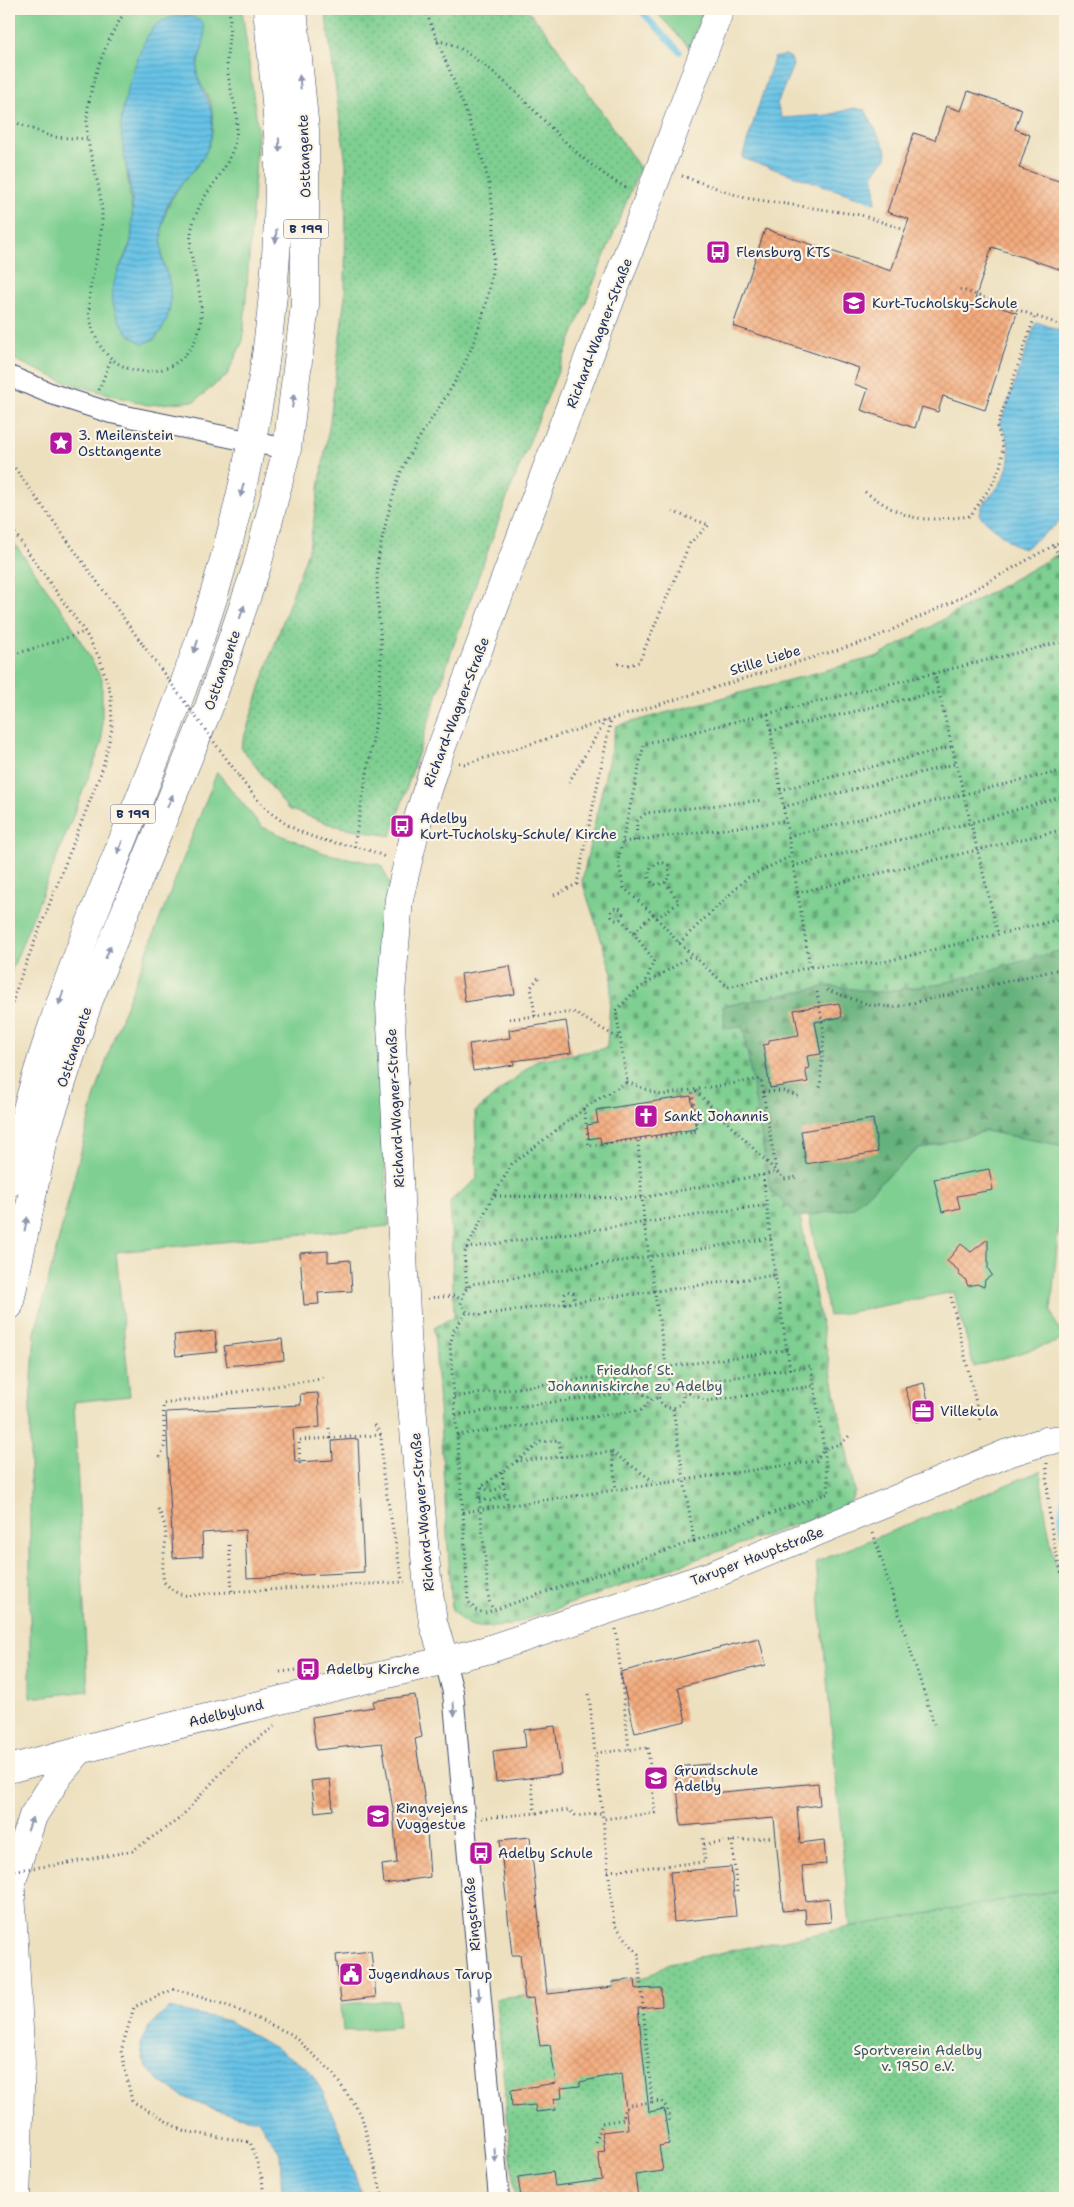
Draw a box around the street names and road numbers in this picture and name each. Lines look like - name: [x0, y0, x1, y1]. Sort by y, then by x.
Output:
- street label: Osttangente: [294, 114, 314, 198]
- road number: B 199: [284, 220, 328, 238]
- street label: Richard-Wagner-Straße: [562, 255, 636, 411]
- street label: Osttangente: [200, 627, 244, 713]
- street label: Richard-Wagner-Straße: [419, 634, 493, 790]
- street label: Stille Liebe: [727, 641, 803, 679]
- road number: B 199: [110, 804, 156, 824]
- street label: Osttangente: [53, 1004, 96, 1090]
- street label: Richard-Wagner-Straße: [382, 1028, 408, 1188]
- street label: Richard-Wagner-Straße: [406, 1432, 438, 1592]
- street label: Taruper Hauptstraße: [688, 1522, 826, 1590]
- street label: Adelbylund: [187, 1695, 265, 1731]
- street label: Ringstraße: [460, 1876, 484, 1952]

